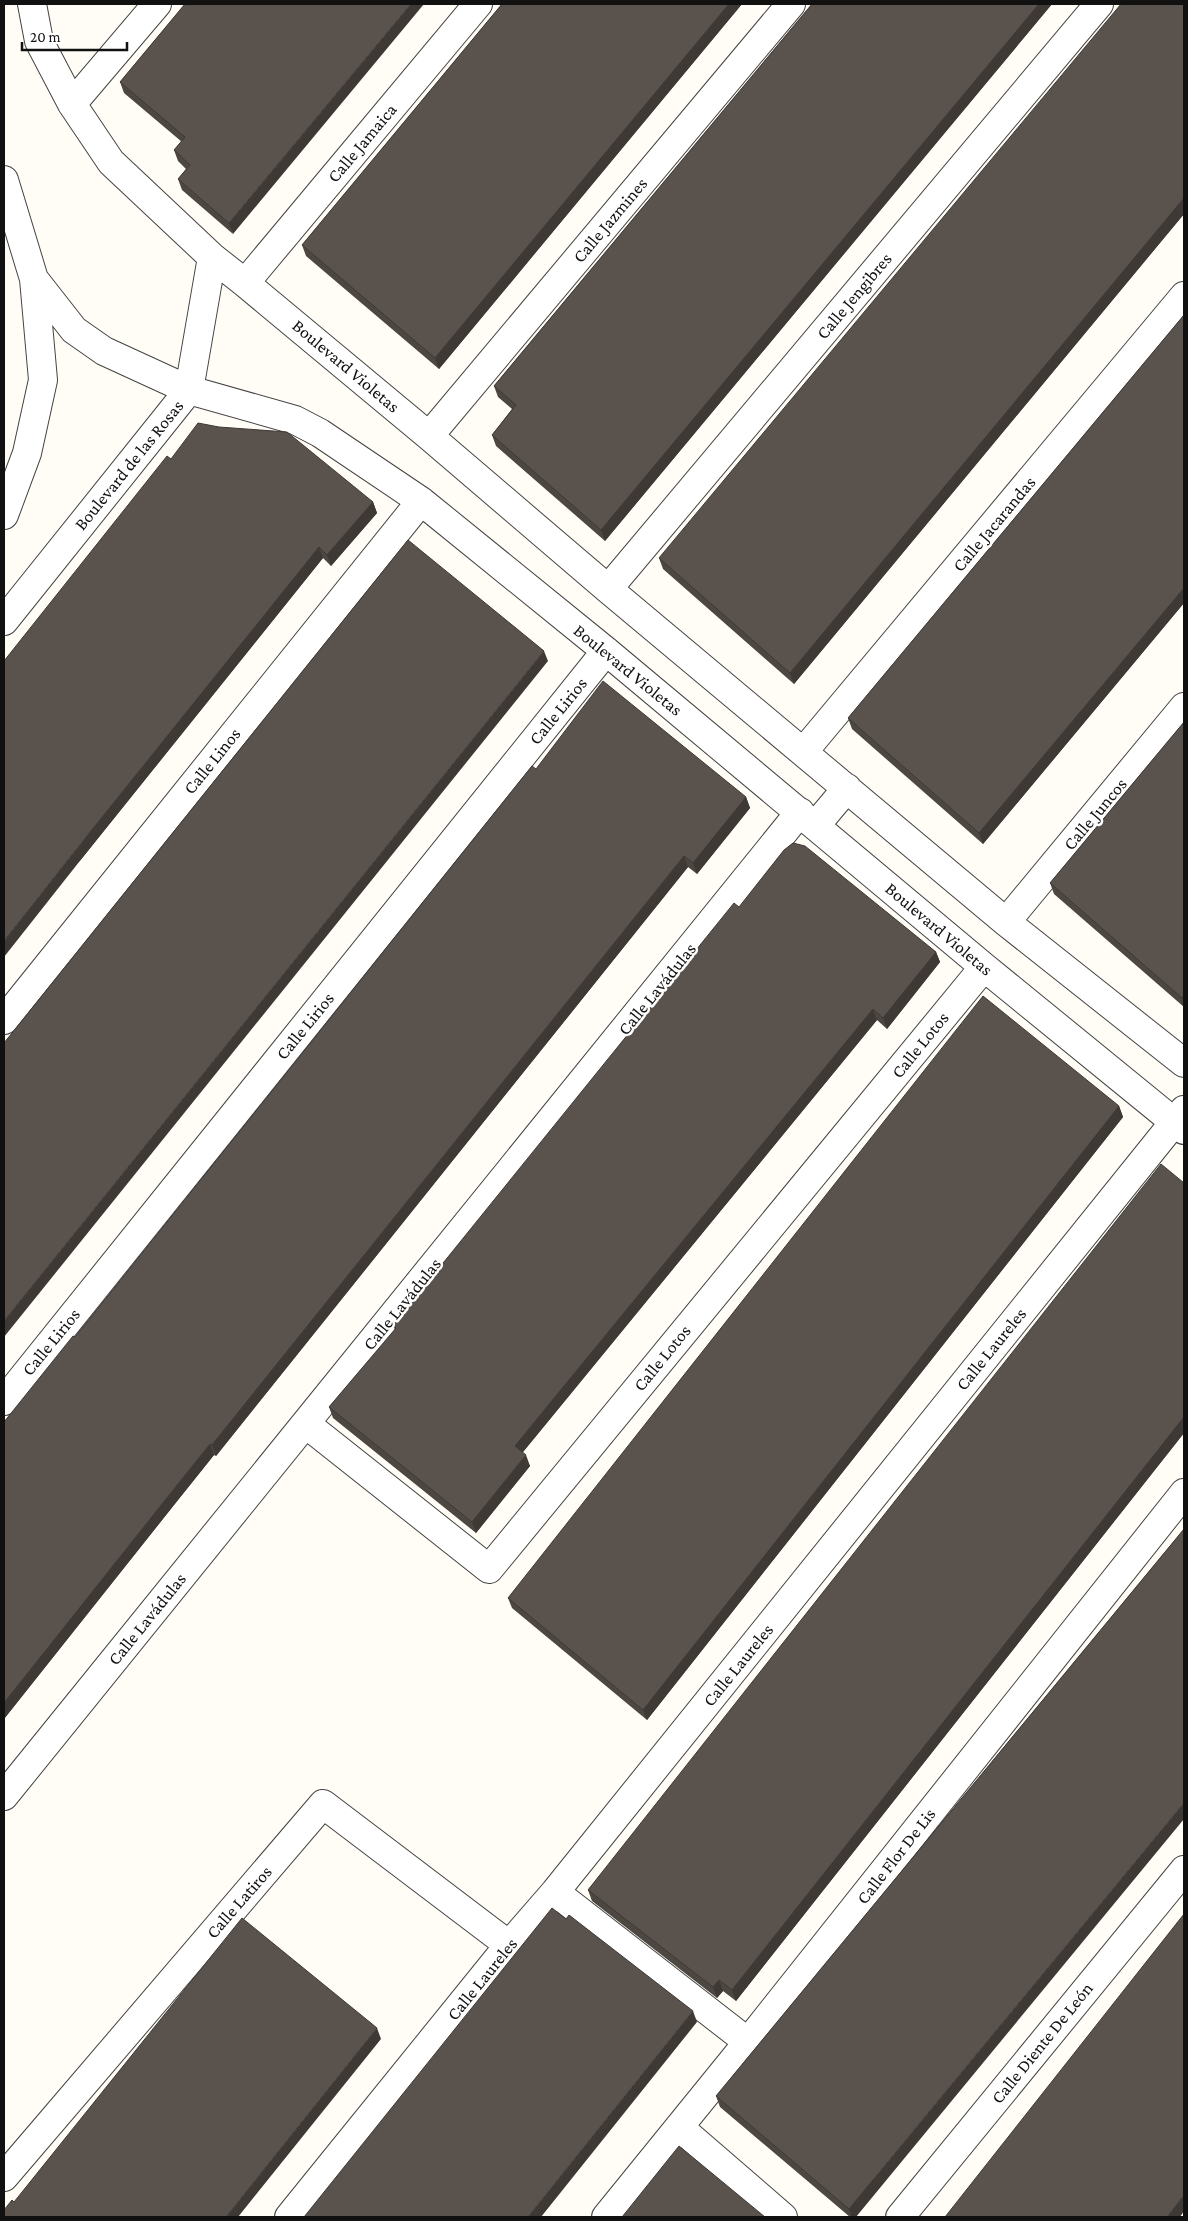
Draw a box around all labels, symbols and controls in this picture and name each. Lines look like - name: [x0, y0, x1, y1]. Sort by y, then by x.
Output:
- scale bar: [22, 20, 128, 52]
- text: 20 m: [30, 29, 61, 45]
- street label: Calle Jamaica: [323, 100, 401, 186]
- street label: Calle Jazmines: [569, 173, 651, 267]
- street label: Calle Jengibres: [812, 249, 896, 343]
- street label: Boulevard Violetas: [288, 315, 404, 417]
- street label: Boulevard de las Rosas: [70, 396, 188, 534]
- street label: Calle Jacarandas: [948, 472, 1040, 576]
- street label: Boulevard Violetas: [570, 620, 686, 720]
- street label: Calle Lirios: [525, 673, 591, 749]
- street label: Calle Linos: [179, 724, 245, 798]
- street label: Calle Juncos: [1059, 774, 1131, 854]
- street label: Boulevard Violetas: [881, 878, 997, 980]
- street label: Calle Lavádulas: [614, 939, 700, 1039]
- street label: Calle Lirios: [272, 988, 338, 1064]
- street label: Calle Lotos: [887, 1008, 953, 1082]
- street label: Calle Lavádulas: [359, 1254, 445, 1354]
- street label: Calle Lirios: [18, 1304, 84, 1380]
- street label: Calle Laureles: [952, 1304, 1030, 1394]
- street label: Calle Lotos: [629, 1321, 695, 1395]
- street label: Calle Lavádulas: [104, 1569, 190, 1669]
- street label: Calle Laureles: [699, 1620, 777, 1710]
- street label: Calle Flor De Lis: [852, 1804, 940, 1908]
- street label: Calle Latiros: [202, 1862, 276, 1942]
- street label: Calle Laureles: [443, 1934, 521, 2024]
- street label: Calle Diente De León: [987, 1978, 1097, 2107]

